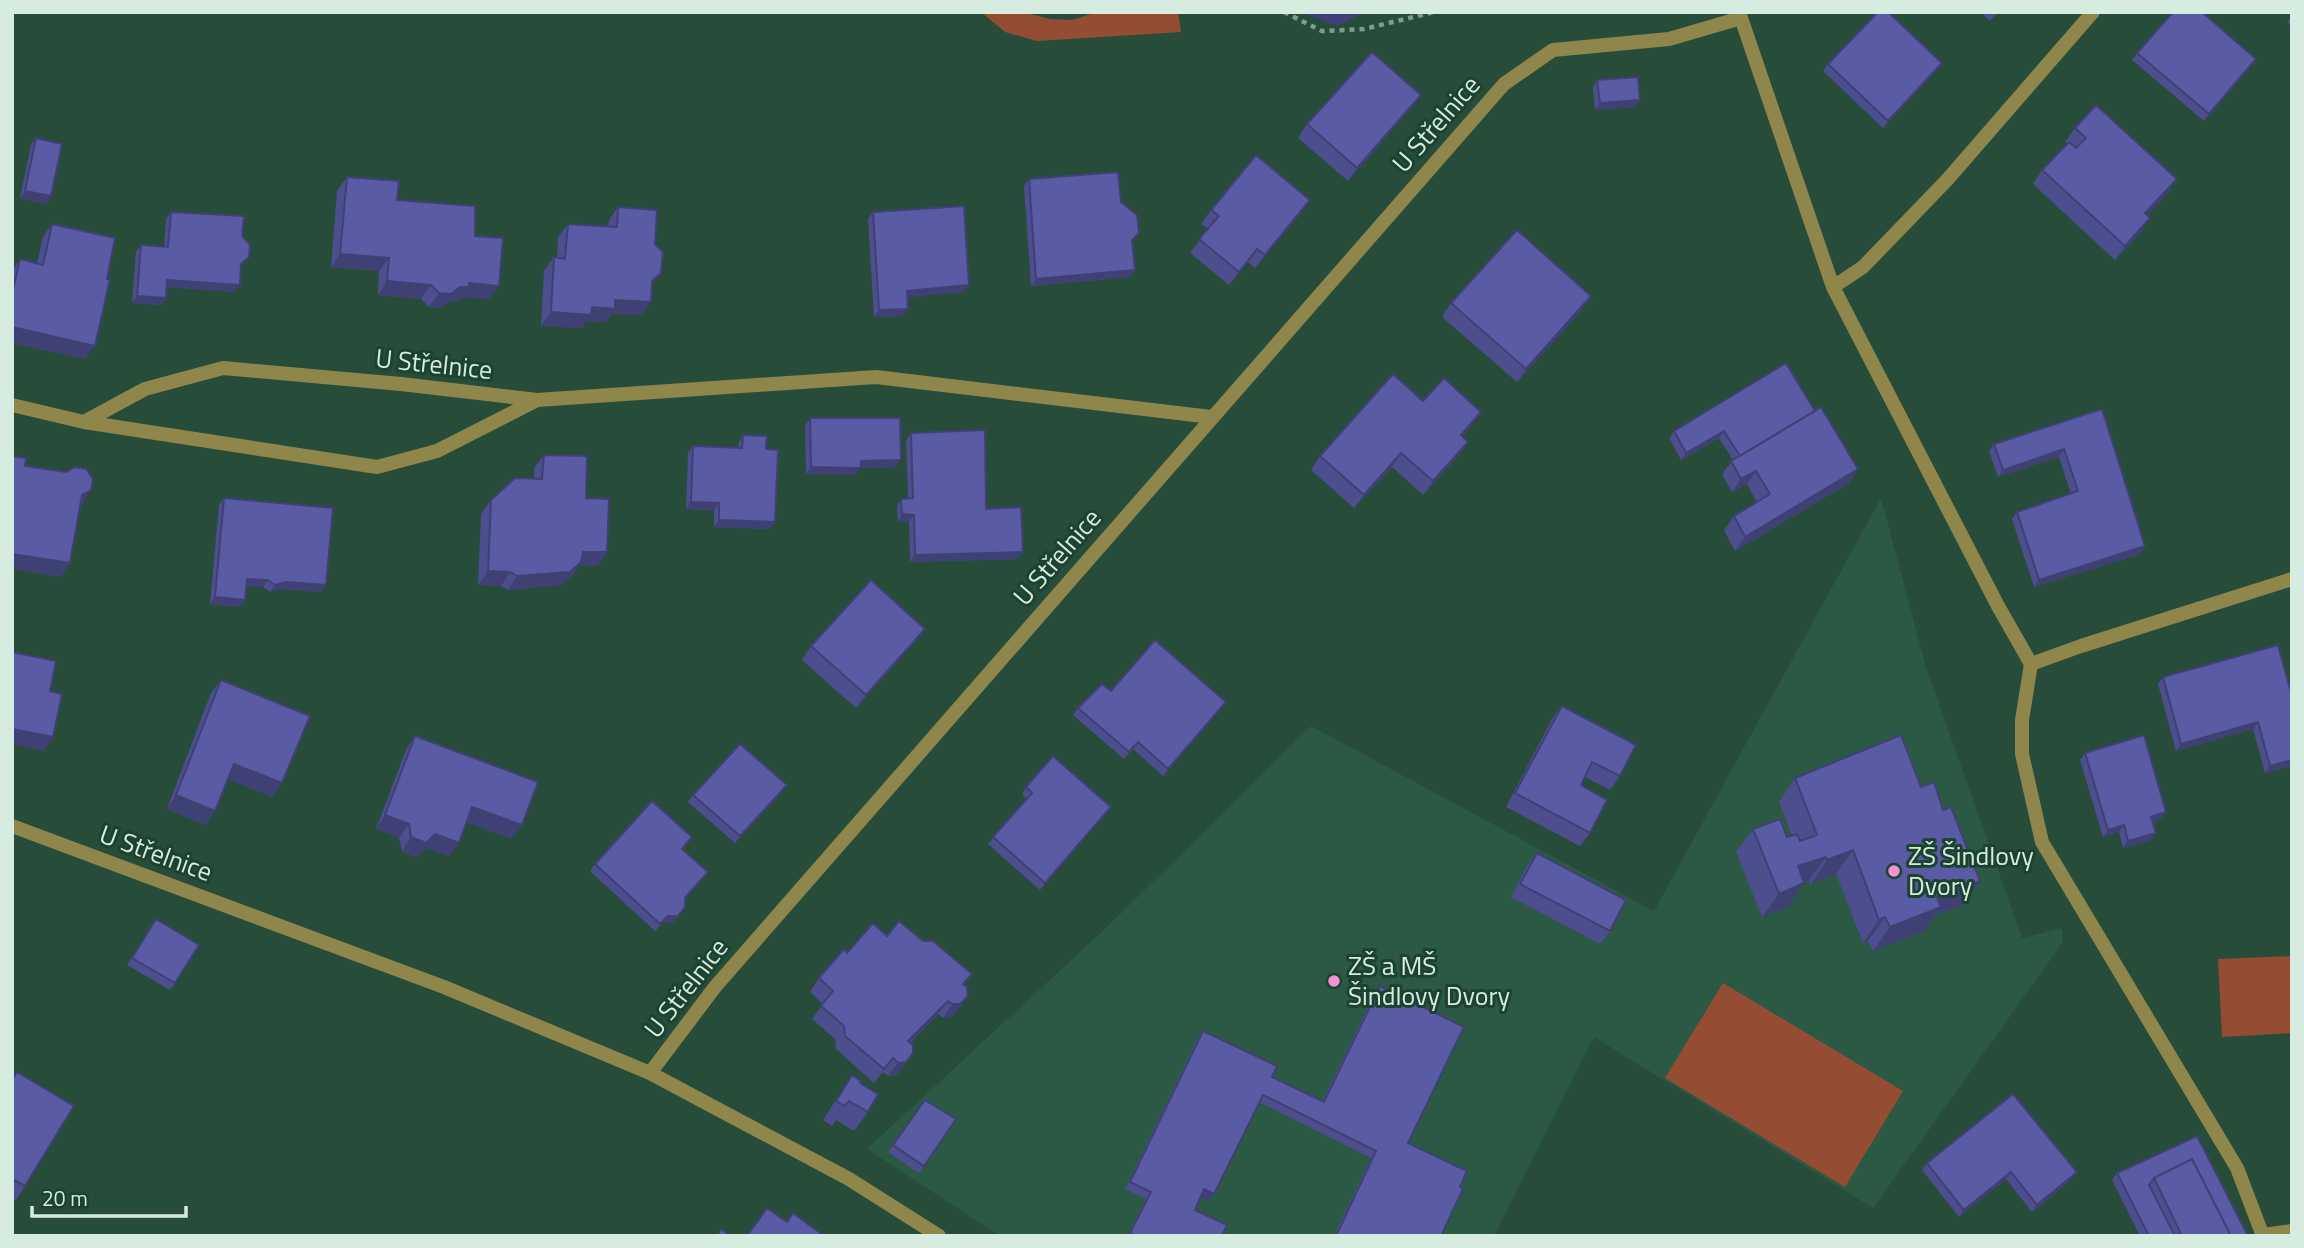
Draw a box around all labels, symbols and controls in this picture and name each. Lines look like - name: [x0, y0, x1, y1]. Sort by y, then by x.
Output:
- street label: U Střelnice: [1382, 67, 1489, 181]
- street label: U Střelnice: [374, 338, 494, 389]
- street label: U Střelnice: [1003, 500, 1110, 614]
- street label: U Střelnice: [94, 814, 218, 891]
- place label: ZŠ Šindlovy Dvory: [1908, 836, 2034, 905]
- marker: ZŠ Šindlovy Dvory: [1886, 863, 1902, 879]
- street label: U Střelnice: [634, 929, 737, 1046]
- place label: ZŠ a MŠ Šindlovy Dvory: [1348, 946, 1510, 1015]
- marker: ZŠ a MŠ Šindlovy Dvory: [1326, 973, 1342, 989]
- scale bar: [32, 1174, 186, 1218]
- text: 20 m: [42, 1182, 88, 1214]

